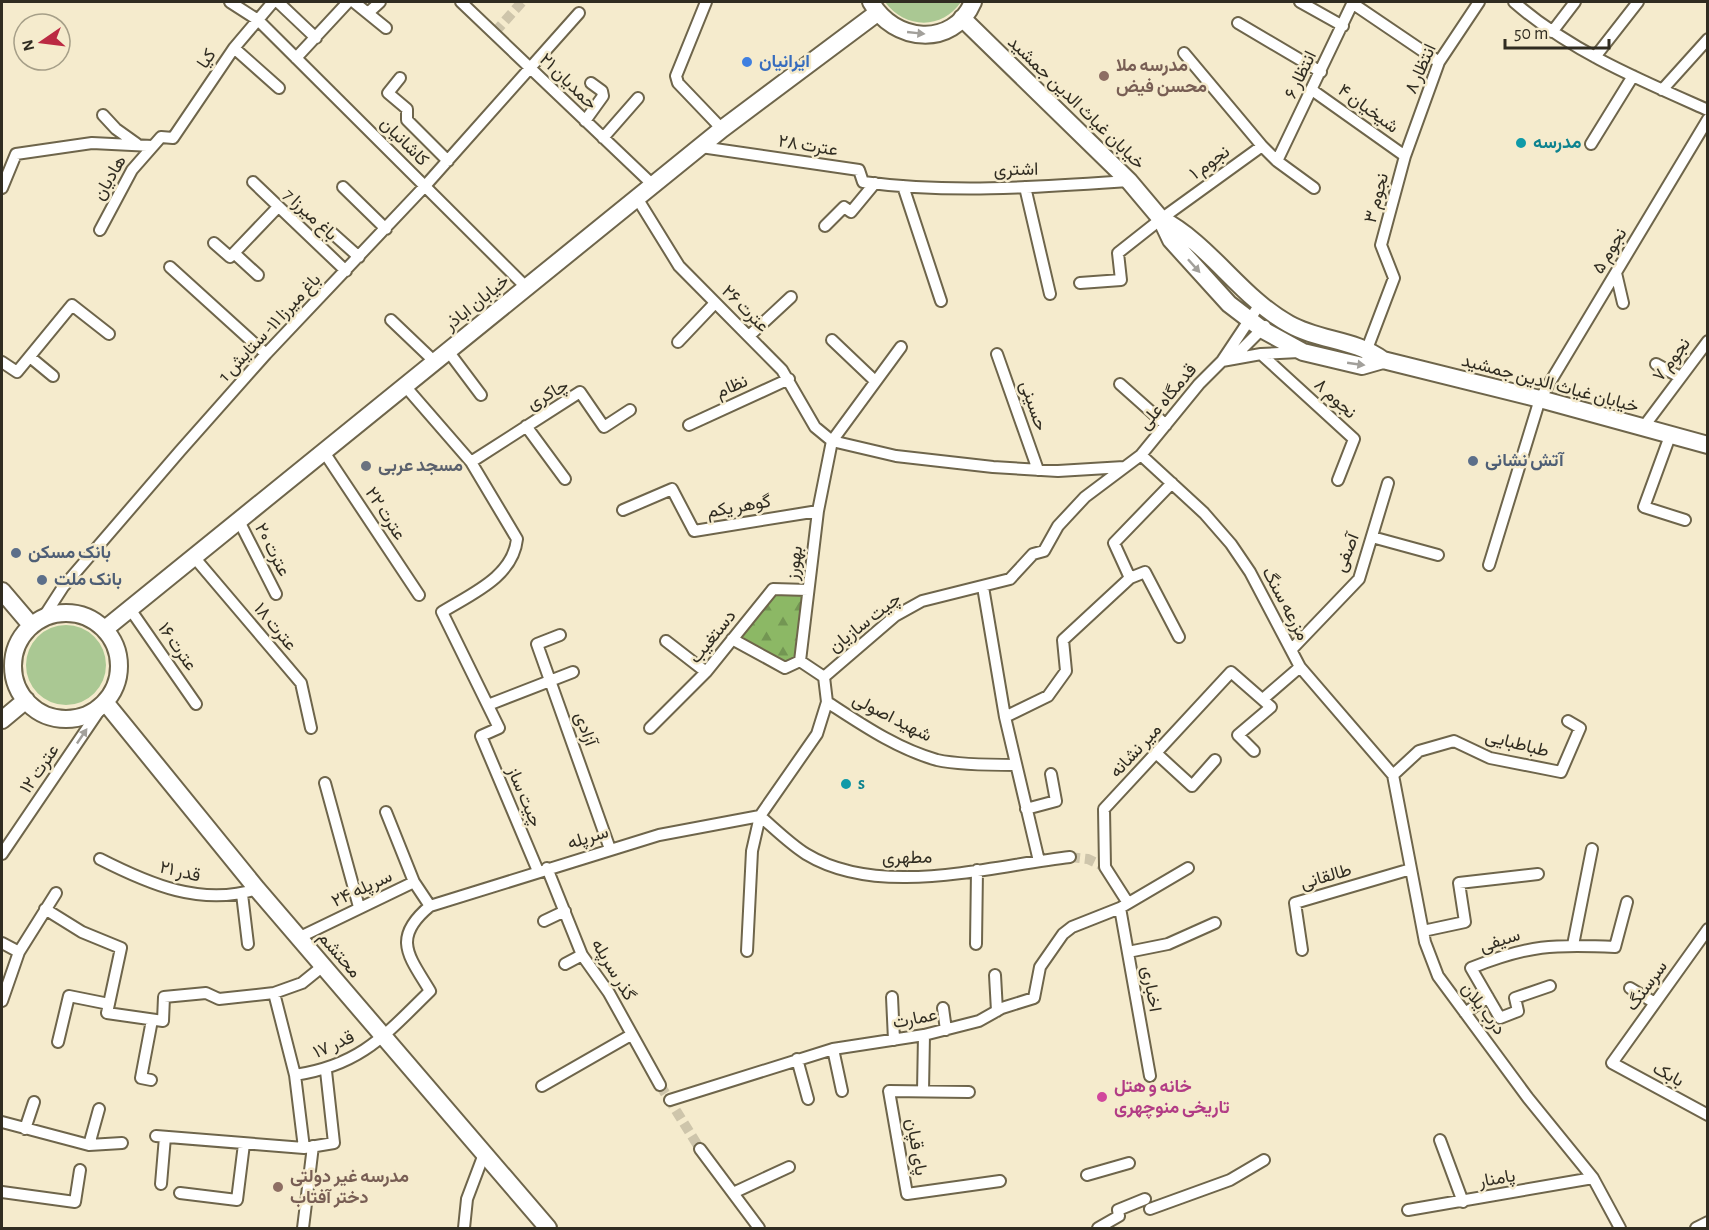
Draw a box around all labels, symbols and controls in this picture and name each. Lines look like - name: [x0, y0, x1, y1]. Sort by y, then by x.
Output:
- north arrow: [12, 12, 72, 72]
- scale bar: [1505, 12, 1608, 50]
- text: 50 m: [1514, 25, 1548, 43]
- one-way arrow: [907, 28, 926, 38]
- street label: خیابان غیاث الدین جمشید: [1003, 33, 1148, 174]
- text: N: [19, 38, 38, 53]
- street label: انتظار ۸: [1402, 41, 1441, 97]
- street label: کیا: [194, 46, 220, 72]
- street label: انتظار ۶: [1282, 48, 1321, 102]
- street label: حمدیان ۲۱: [536, 51, 600, 113]
- place label: ایرانیان: [759, 53, 810, 72]
- marker: ایرانیان: [740, 55, 754, 69]
- place label: مدرسه ملا محسن فیض: [1116, 57, 1207, 97]
- marker: مدرسه ملا محسن فیض: [1097, 69, 1111, 83]
- street label: شیخیان ۴: [1335, 81, 1401, 137]
- street label: کاشانیان: [376, 114, 432, 170]
- street label: عترت ۲۸: [777, 132, 839, 161]
- place label: مدرسه: [1533, 134, 1582, 153]
- marker: مدرسه: [1514, 136, 1528, 150]
- street label: نجوم ۱: [1187, 143, 1234, 185]
- street label: هادیان: [90, 153, 130, 203]
- street label: اشتری: [994, 161, 1038, 180]
- street label: نجوم ۳: [1362, 171, 1394, 225]
- street label: باغ میرزا 7: [278, 186, 340, 246]
- street label: نجوم ۵: [1589, 225, 1632, 278]
- one-way arrow: [1187, 258, 1200, 273]
- street label: باغ میرزا ۱۱- ستایش 1: [215, 270, 326, 387]
- street label: خیابان اباذر: [440, 272, 513, 336]
- street label: عترت ۲۶: [717, 282, 772, 337]
- street label: نجوم ۷: [1650, 335, 1696, 386]
- street label: خیابان غیاث الدین جمشید: [1459, 352, 1641, 417]
- one-way arrow: [1347, 359, 1366, 368]
- street label: قدمگاه علی: [1135, 360, 1201, 434]
- street label: نظام: [713, 372, 751, 404]
- street label: چاکری: [524, 376, 573, 415]
- street label: نجوم ۸: [1309, 376, 1359, 424]
- street label: حسینی: [1015, 379, 1050, 434]
- place label: آتش نشانی: [1485, 451, 1565, 471]
- marker: آتش نشانی: [1466, 454, 1480, 468]
- place label: مسجد عربی: [378, 457, 463, 476]
- marker: مسجد عربی: [359, 459, 373, 473]
- street label: عترت ۲۲: [361, 484, 409, 544]
- street label: گوهر یکم: [705, 492, 773, 523]
- street label: عترت ۲۰: [250, 520, 293, 580]
- street label: آصفی: [1330, 529, 1364, 575]
- place label: بانک مسکن: [28, 544, 111, 563]
- street label: بهورز: [784, 545, 807, 582]
- marker: بانک مسکن: [9, 546, 23, 560]
- street label: مزرعه سنگ: [1257, 564, 1313, 644]
- place label: بانک ملت: [54, 571, 122, 590]
- marker: بانک ملت: [35, 573, 49, 587]
- street label: چیت سازیان: [826, 589, 906, 658]
- street label: عترت ۱۸: [249, 600, 300, 655]
- street label: دستغیب: [686, 607, 740, 667]
- street label: عترت ۱۶: [153, 620, 200, 675]
- street label: شهید اصولی: [849, 690, 935, 747]
- street label: آزادی: [570, 709, 601, 750]
- street label: میر نشانه: [1107, 721, 1166, 782]
- street label: طباطبایی: [1483, 727, 1551, 762]
- one-way arrow: [76, 728, 87, 744]
- street label: عترت ۱۲: [17, 741, 64, 797]
- street label: چیت ساز: [501, 763, 545, 830]
- place label: s: [858, 775, 865, 793]
- marker: s: [839, 777, 853, 791]
- street label: سرپله: [565, 823, 611, 855]
- street label: مطهری: [882, 849, 932, 868]
- street label: قدر ۲۱: [158, 859, 202, 886]
- street label: طالقانی: [1298, 861, 1354, 894]
- street label: سرپله ۲۴: [329, 867, 396, 913]
- street label: سیفی: [1478, 926, 1523, 957]
- street label: محتشم: [313, 928, 364, 983]
- street label: گذر سرپله: [586, 935, 639, 1005]
- street label: سرسنگ: [1622, 957, 1672, 1015]
- street label: اخباری: [1137, 965, 1164, 1013]
- street label: درب یلان: [1457, 979, 1508, 1039]
- street label: عمارت: [891, 1006, 939, 1033]
- street label: قدر ۱۷: [311, 1028, 358, 1063]
- street label: بابک: [1650, 1059, 1686, 1091]
- place label: خانه و هتل تاریخی منوچهری: [1114, 1078, 1230, 1119]
- marker: خانه و هتل تاریخی منوچهری: [1095, 1090, 1109, 1104]
- street label: پای قپان: [900, 1117, 930, 1177]
- street label: پامنار: [1476, 1167, 1517, 1193]
- place label: مدرسه غیر دولتی دختر آفتاب: [290, 1168, 409, 1208]
- marker: مدرسه غیر دولتی دختر آفتاب: [271, 1180, 285, 1194]

